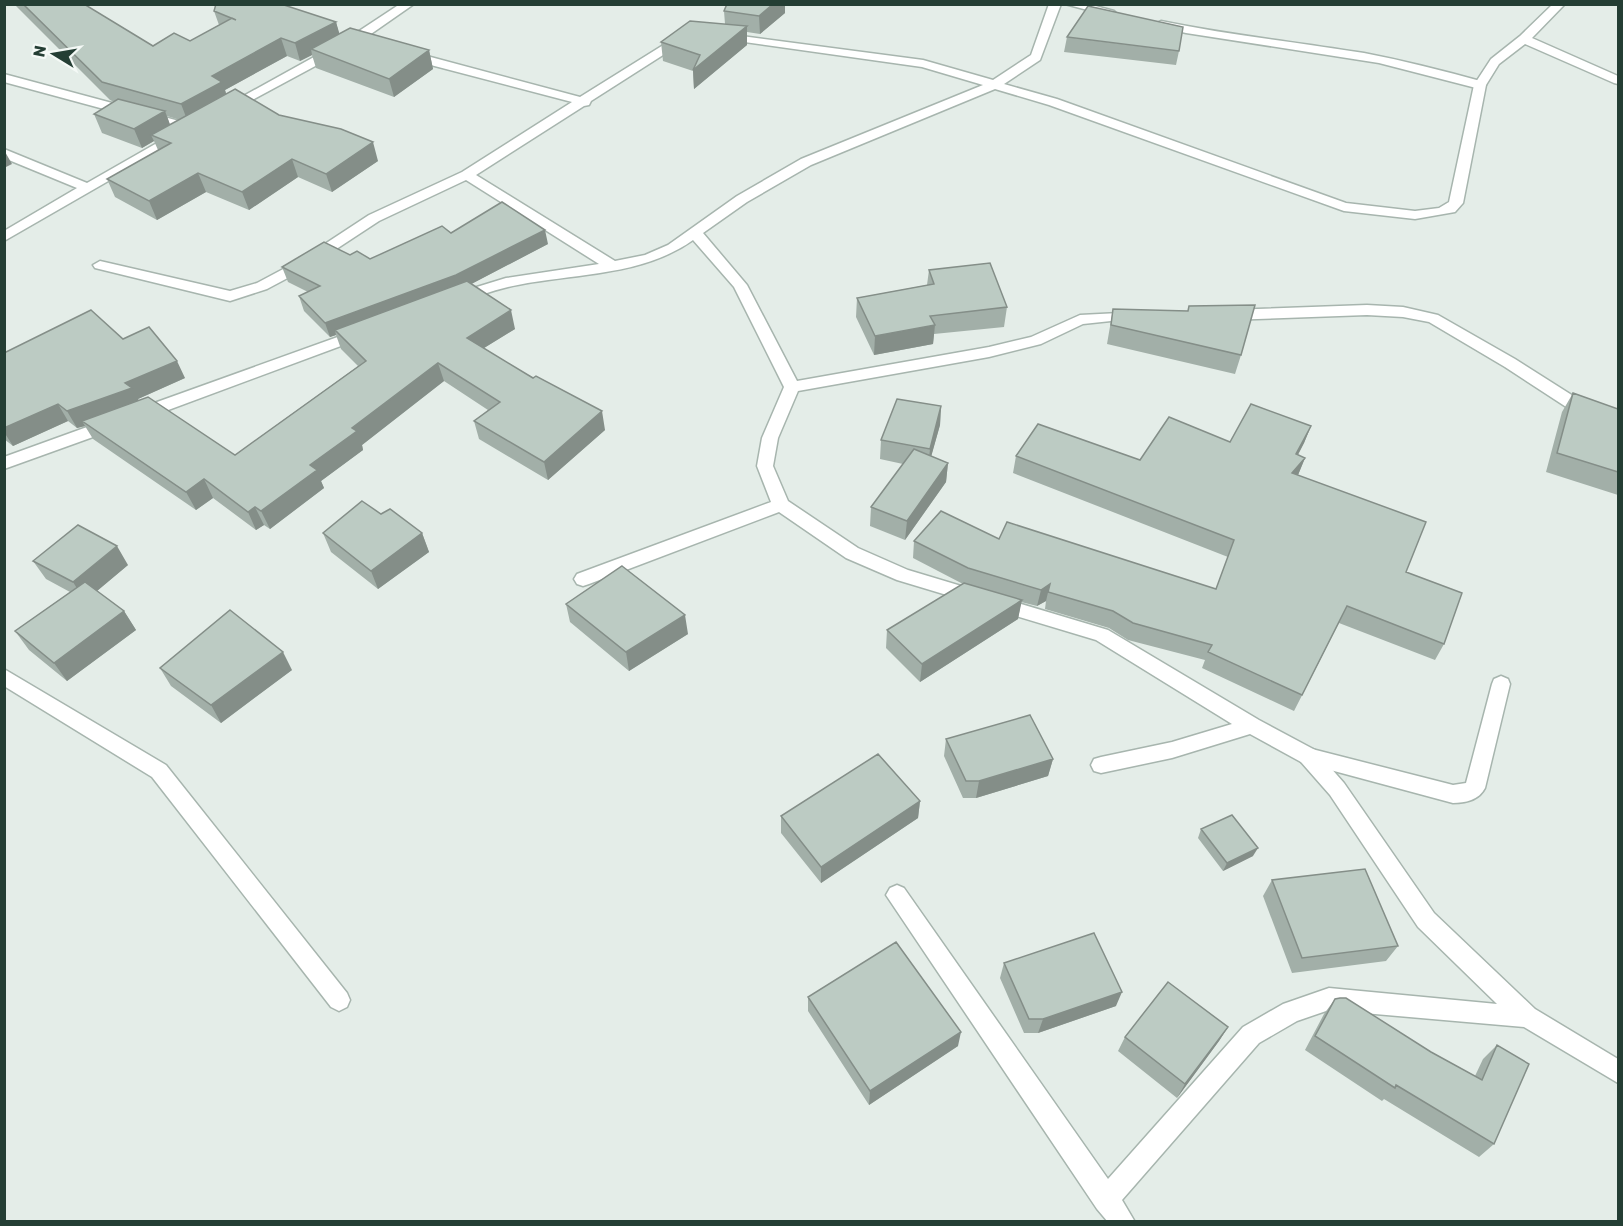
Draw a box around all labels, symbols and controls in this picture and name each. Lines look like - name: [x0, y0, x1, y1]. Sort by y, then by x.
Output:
- north arrow: [24, 24, 84, 84]
- text: N: [29, 44, 50, 59]

